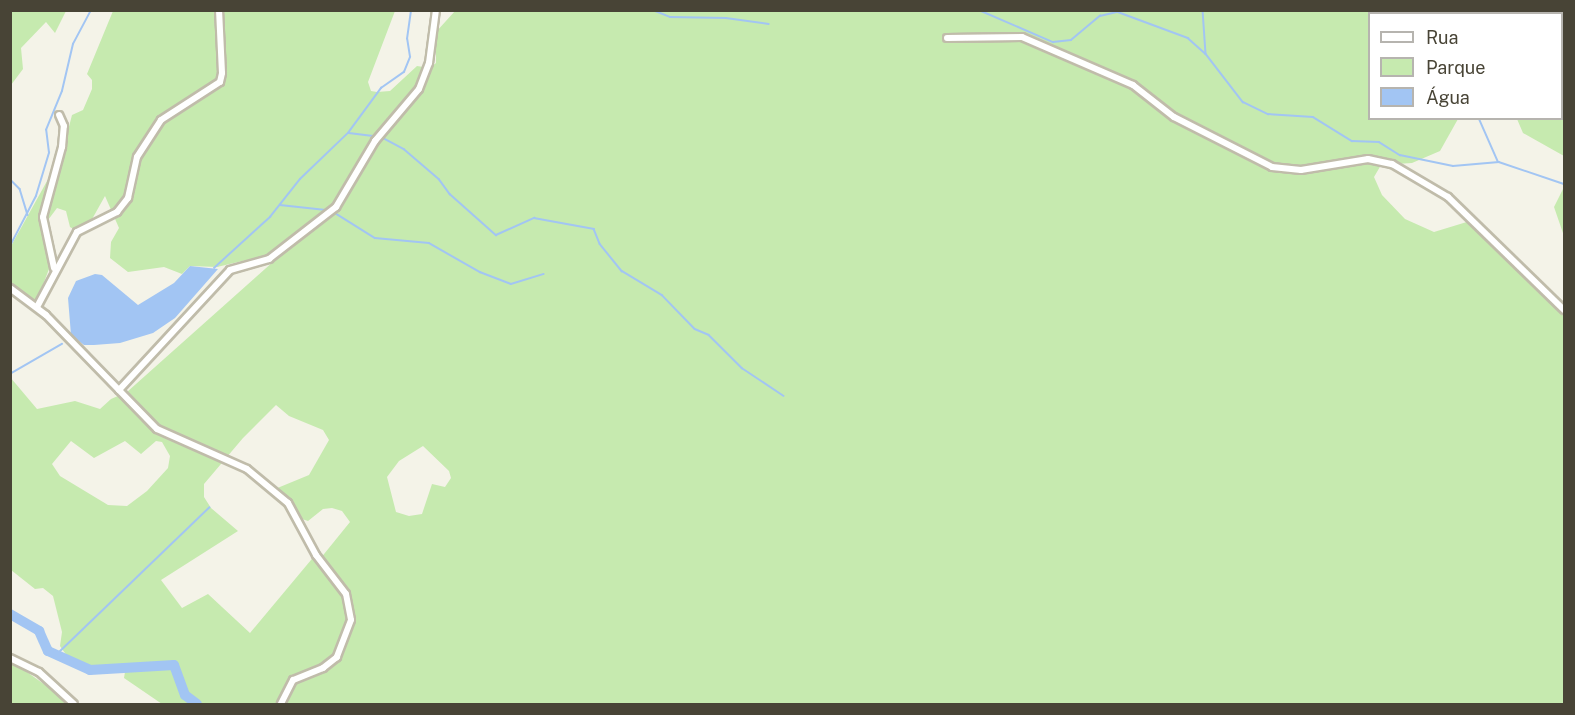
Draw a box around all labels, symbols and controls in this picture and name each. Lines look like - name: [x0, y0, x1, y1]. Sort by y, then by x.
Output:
- legend: [1368, 12, 1563, 120]
- text: Rua: [1426, 27, 1458, 48]
- text: Parque: [1426, 57, 1486, 78]
- text: Água: [1426, 87, 1470, 108]

